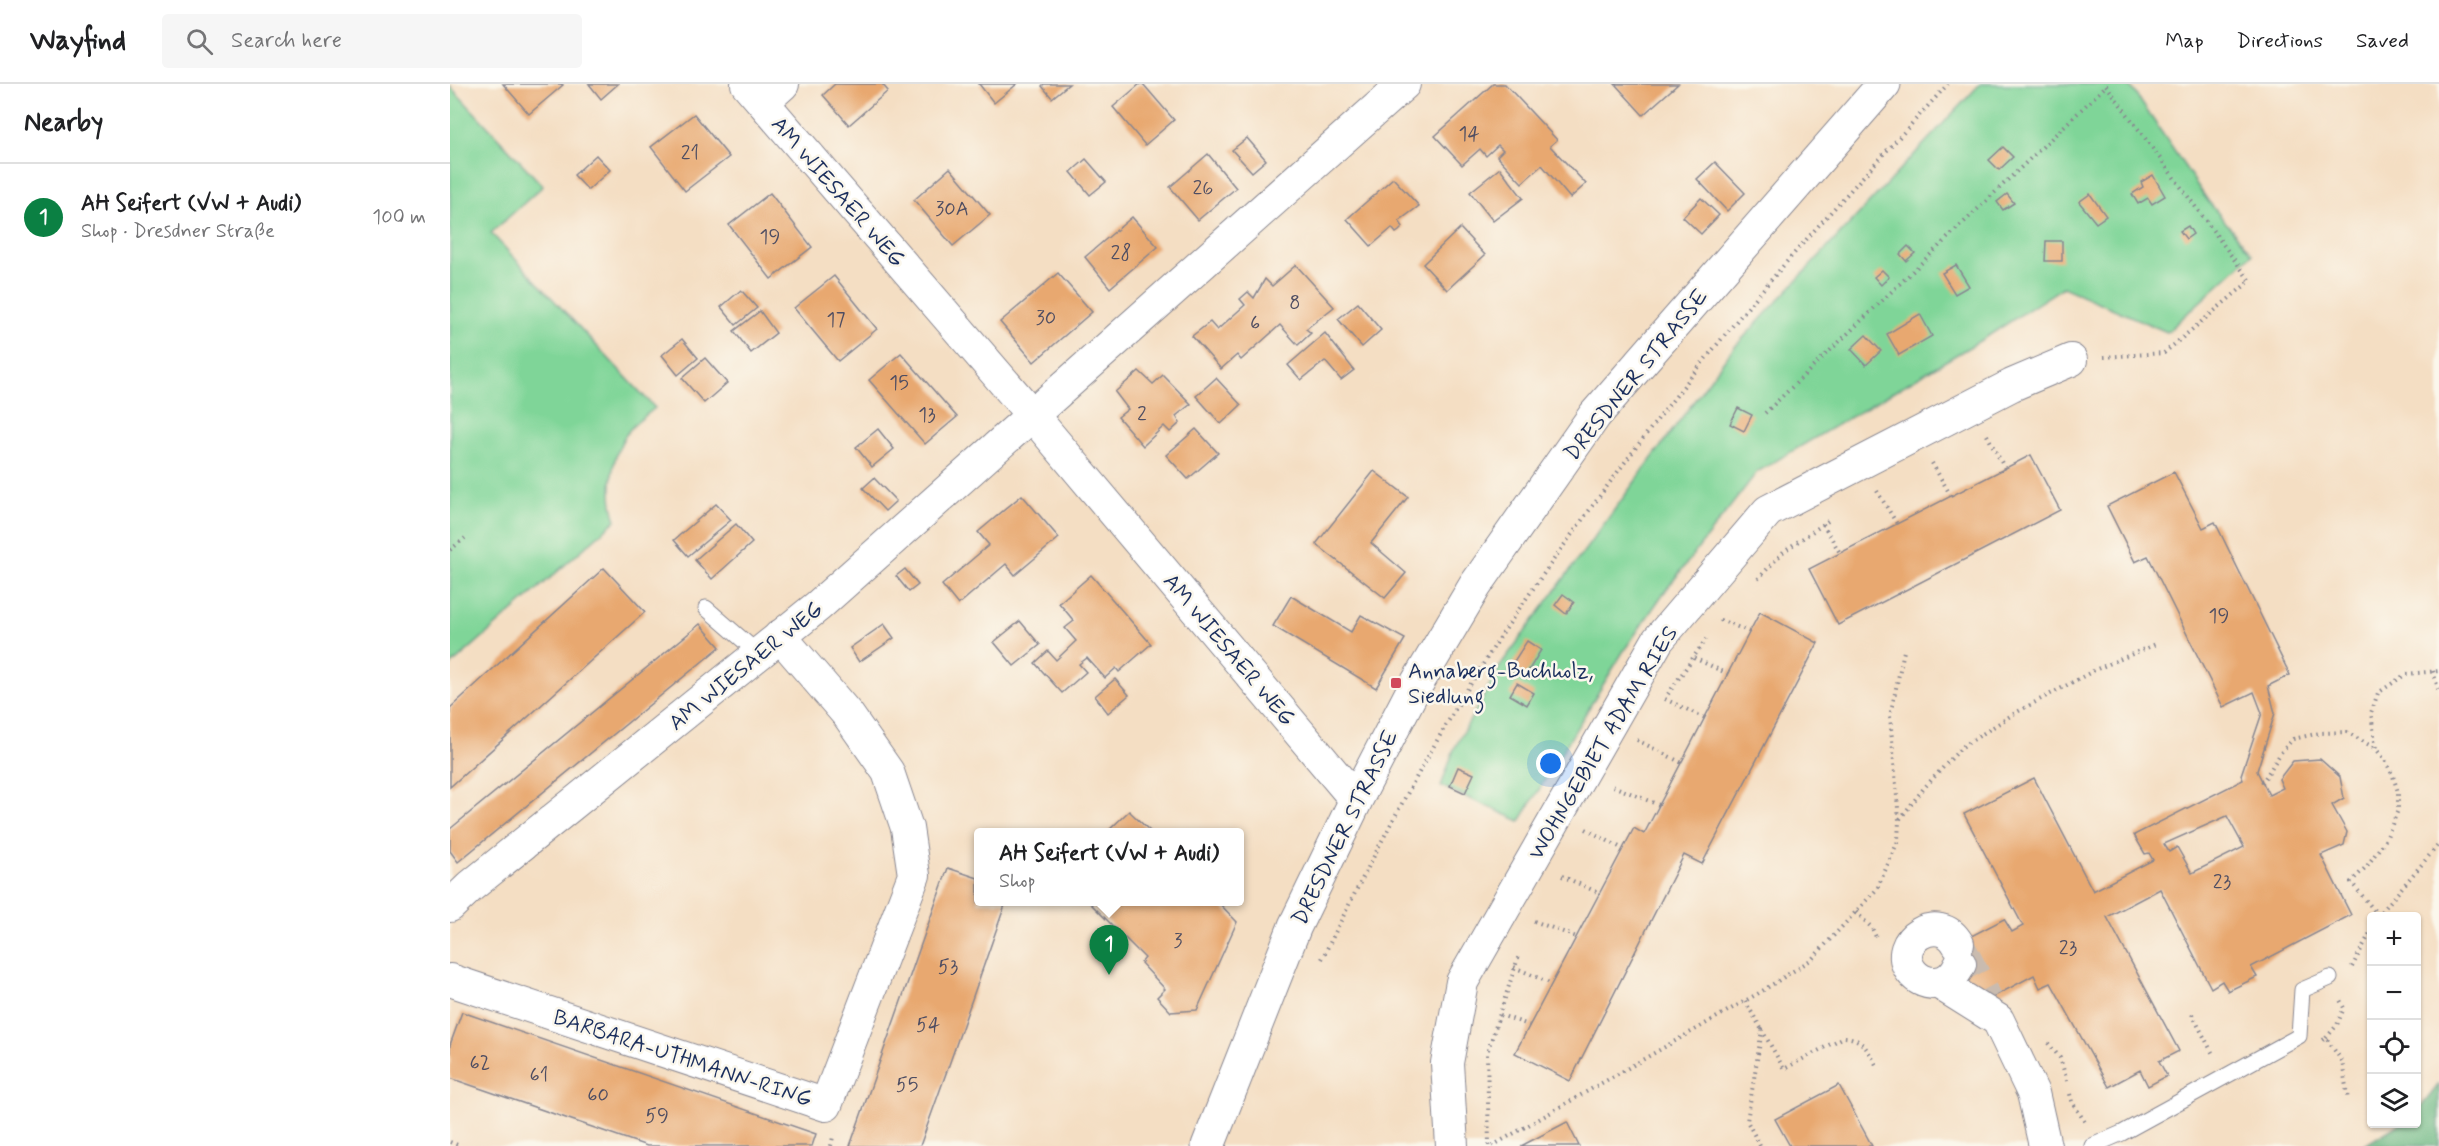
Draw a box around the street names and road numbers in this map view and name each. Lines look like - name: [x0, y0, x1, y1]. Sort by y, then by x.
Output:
- street label: AM WIESAER WEG: [764, 111, 911, 273]
- street label: DRESDNER STRASSE: [1558, 283, 1715, 467]
- street label: AM WIESAER WEG: [1156, 568, 1300, 732]
- street label: AM WIESAER WEG: [663, 596, 829, 737]
- street label: WOHNGEBIET ADAM RIES: [1523, 621, 1685, 865]
- street label: DRESDNER STRASSE: [1286, 726, 1405, 930]
- street label: BARBARA-UTHMANN-RING: [550, 1004, 815, 1114]

